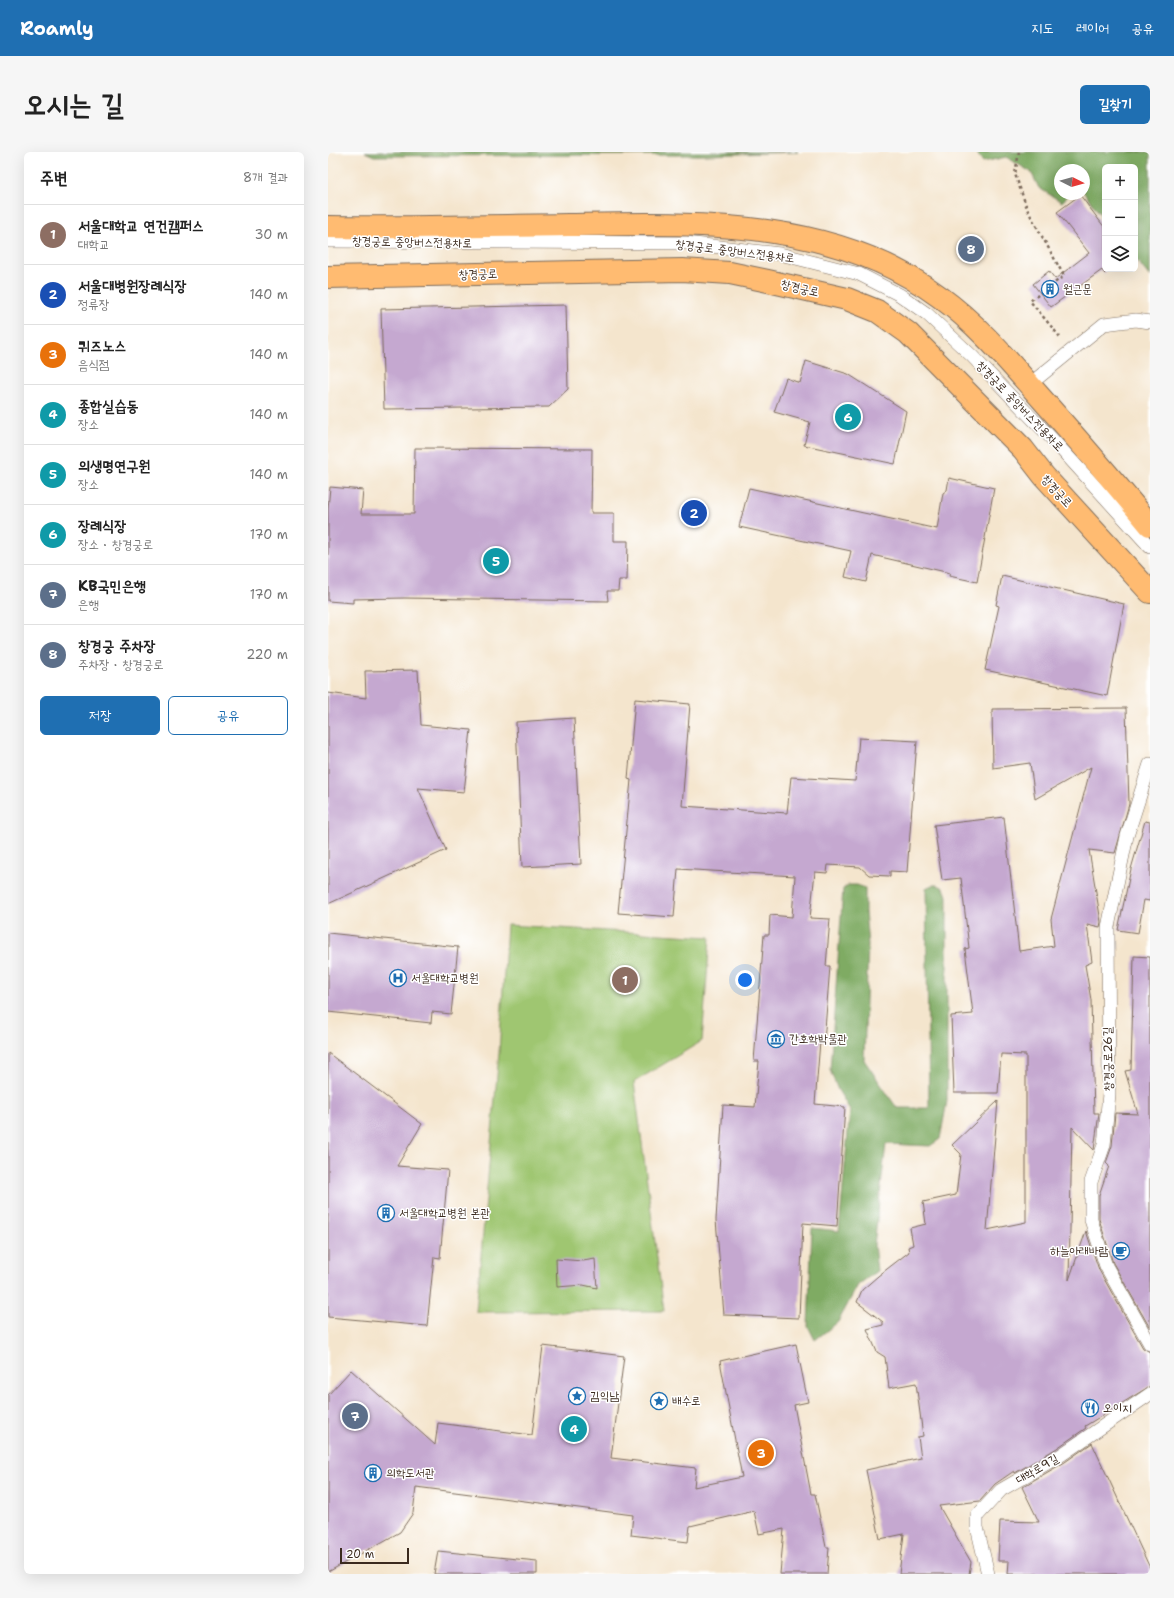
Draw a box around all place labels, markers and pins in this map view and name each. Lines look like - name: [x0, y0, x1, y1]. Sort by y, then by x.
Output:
- pin: 8: [958, 234, 984, 264]
- building icon: 월근문: [1040, 279, 1060, 299]
- place label: 월근문: [1063, 281, 1092, 297]
- pin: 6: [835, 402, 861, 432]
- pin: 2: [681, 498, 707, 528]
- pin: 5: [483, 546, 509, 576]
- pin: 1: [612, 965, 638, 995]
- hospital icon: 서울대학교병원: [388, 968, 408, 988]
- place label: 서울대학교병원: [411, 970, 479, 986]
- museum icon: 간호학박물관: [766, 1029, 786, 1049]
- place label: 간호학박물관: [789, 1031, 847, 1047]
- building icon: 서울대학교병원 본관: [376, 1203, 396, 1223]
- place label: 서울대학교병원 본관: [399, 1205, 490, 1221]
- cafe icon: 하늘아래바람: [1111, 1241, 1131, 1261]
- place label: 하늘아래바람: [1050, 1243, 1108, 1259]
- place icon: 김익남: [567, 1386, 587, 1406]
- place label: 김익남: [590, 1388, 619, 1404]
- place icon: 배수로: [649, 1391, 669, 1411]
- place label: 배수로: [672, 1393, 701, 1409]
- restaurant icon: 오이지: [1080, 1398, 1100, 1418]
- place label: 오이지: [1103, 1400, 1132, 1416]
- pin: 7: [342, 1401, 368, 1431]
- pin: 4: [561, 1414, 587, 1444]
- pin: 3: [748, 1438, 774, 1468]
- building icon: 의학도서관: [363, 1463, 383, 1483]
- place label: 의학도서관: [386, 1465, 435, 1481]

